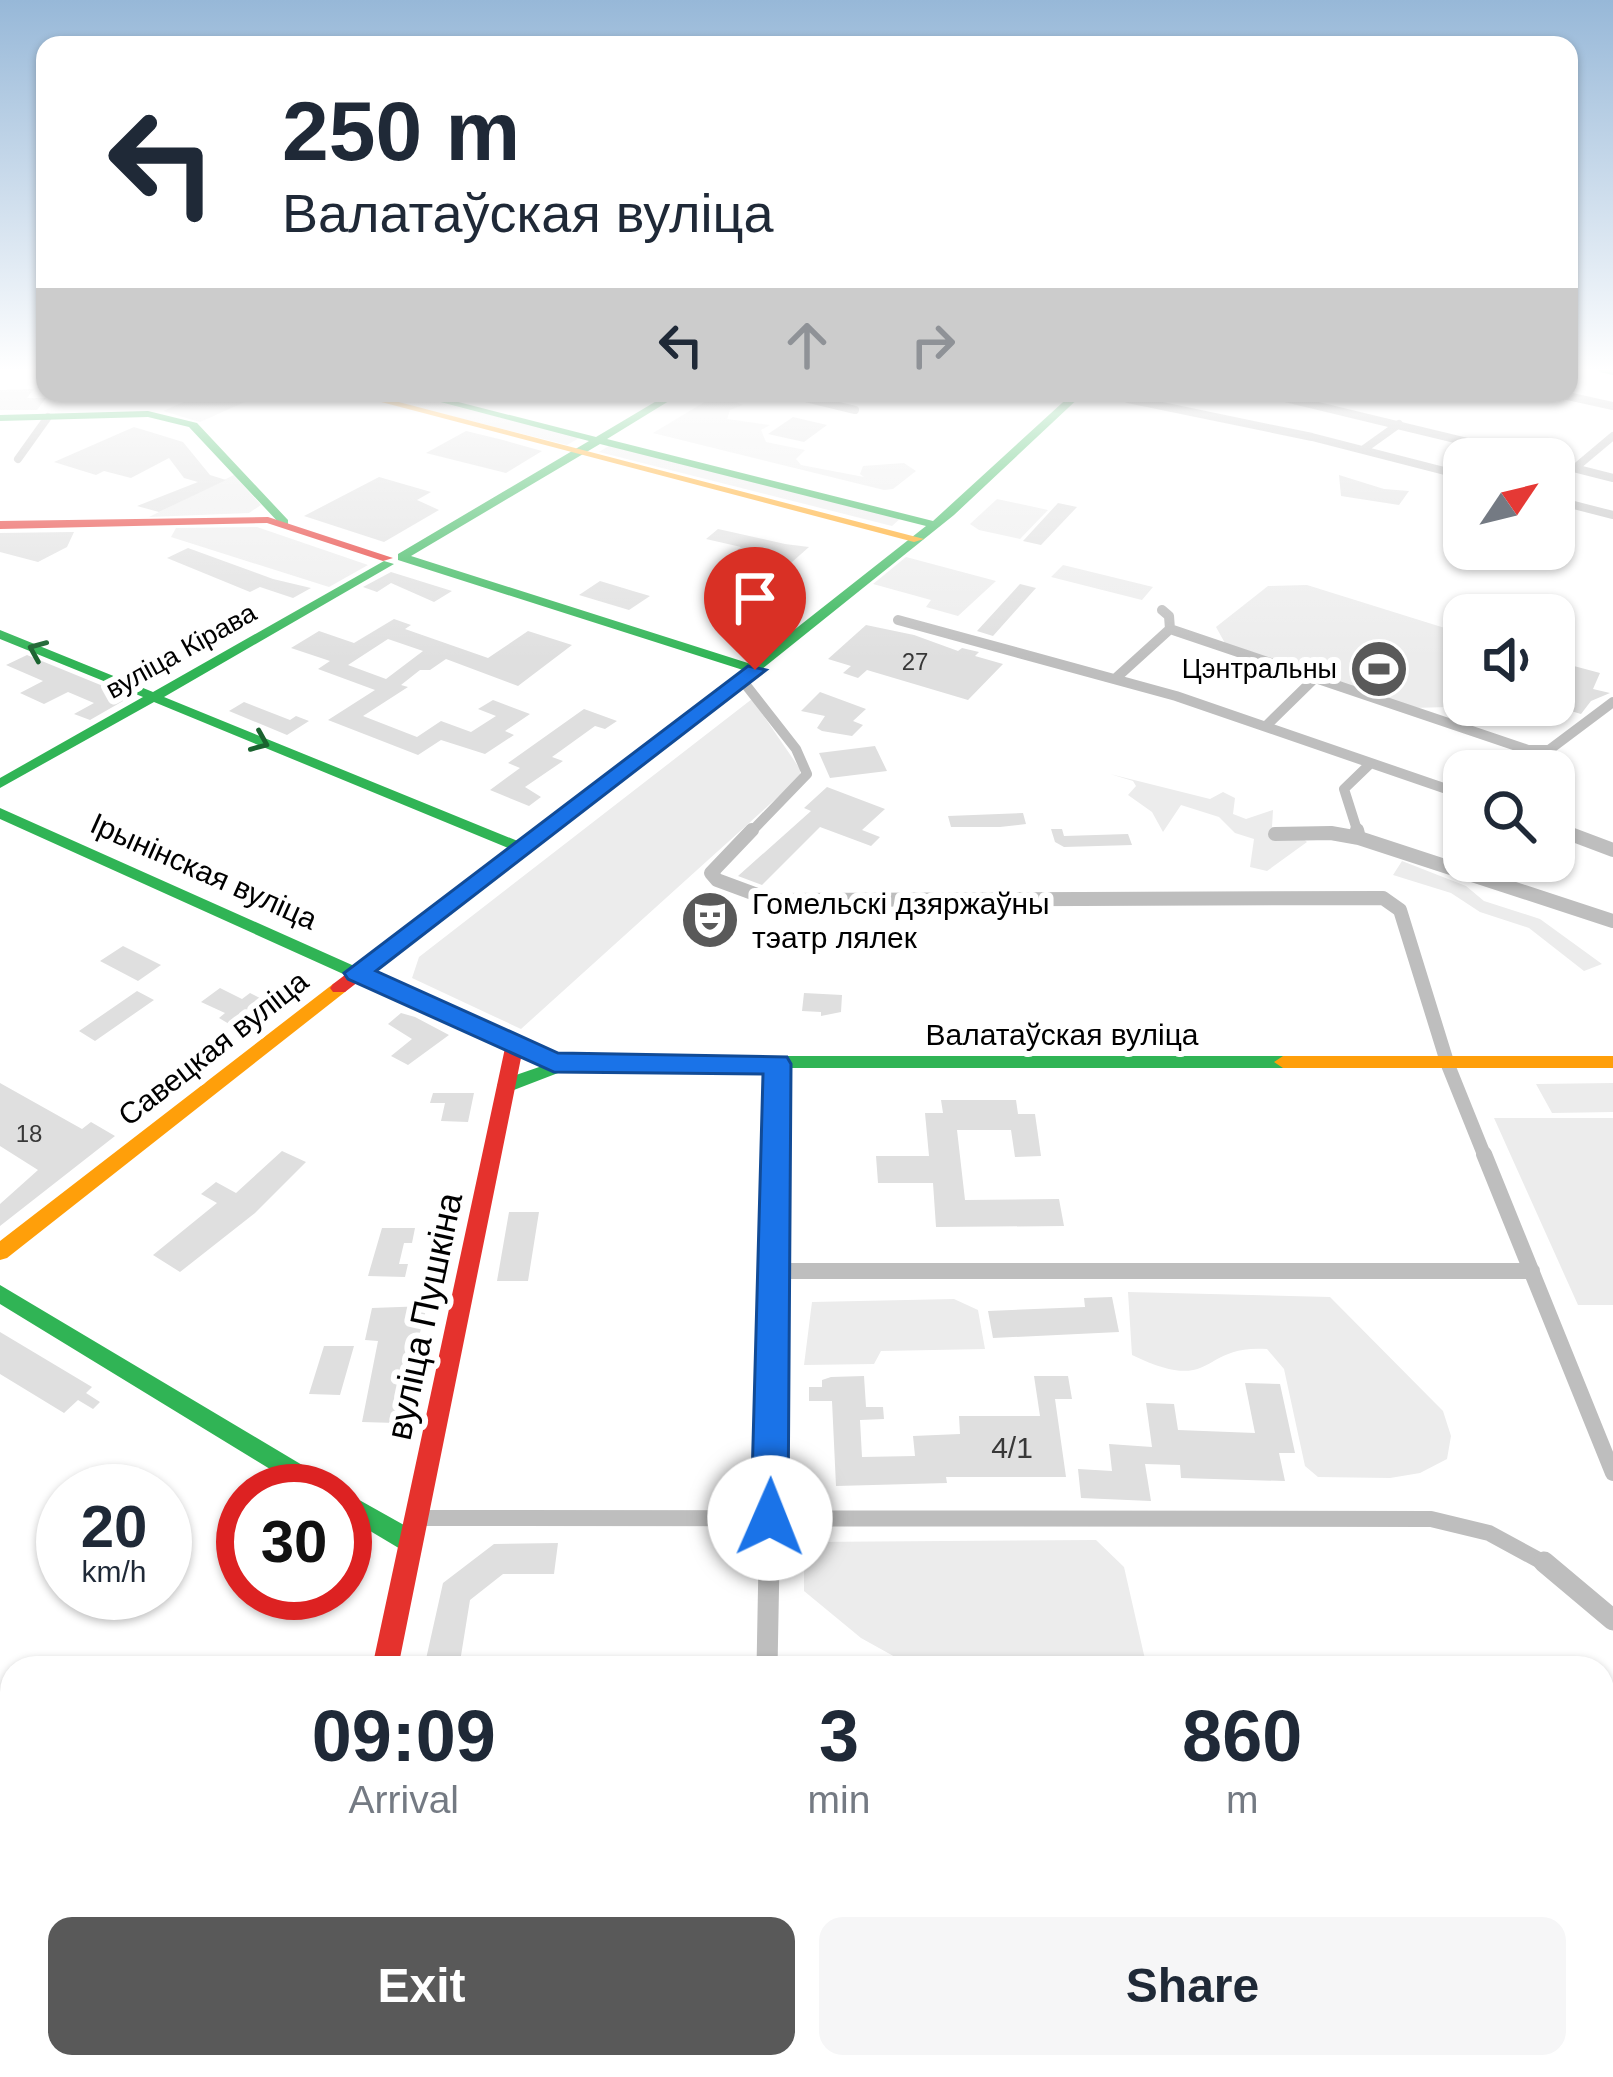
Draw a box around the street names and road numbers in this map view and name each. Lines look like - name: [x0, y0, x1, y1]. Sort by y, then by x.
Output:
- street label: вуліца Кірава: [101, 597, 262, 705]
- street label: Ірынінская вуліца: [86, 806, 322, 936]
- street label: Савецкая вуліца: [112, 964, 314, 1132]
- street label: Валатаўская вуліца: [925, 1018, 1199, 1051]
- street label: вуліца Пушкіна: [378, 1188, 470, 1443]

